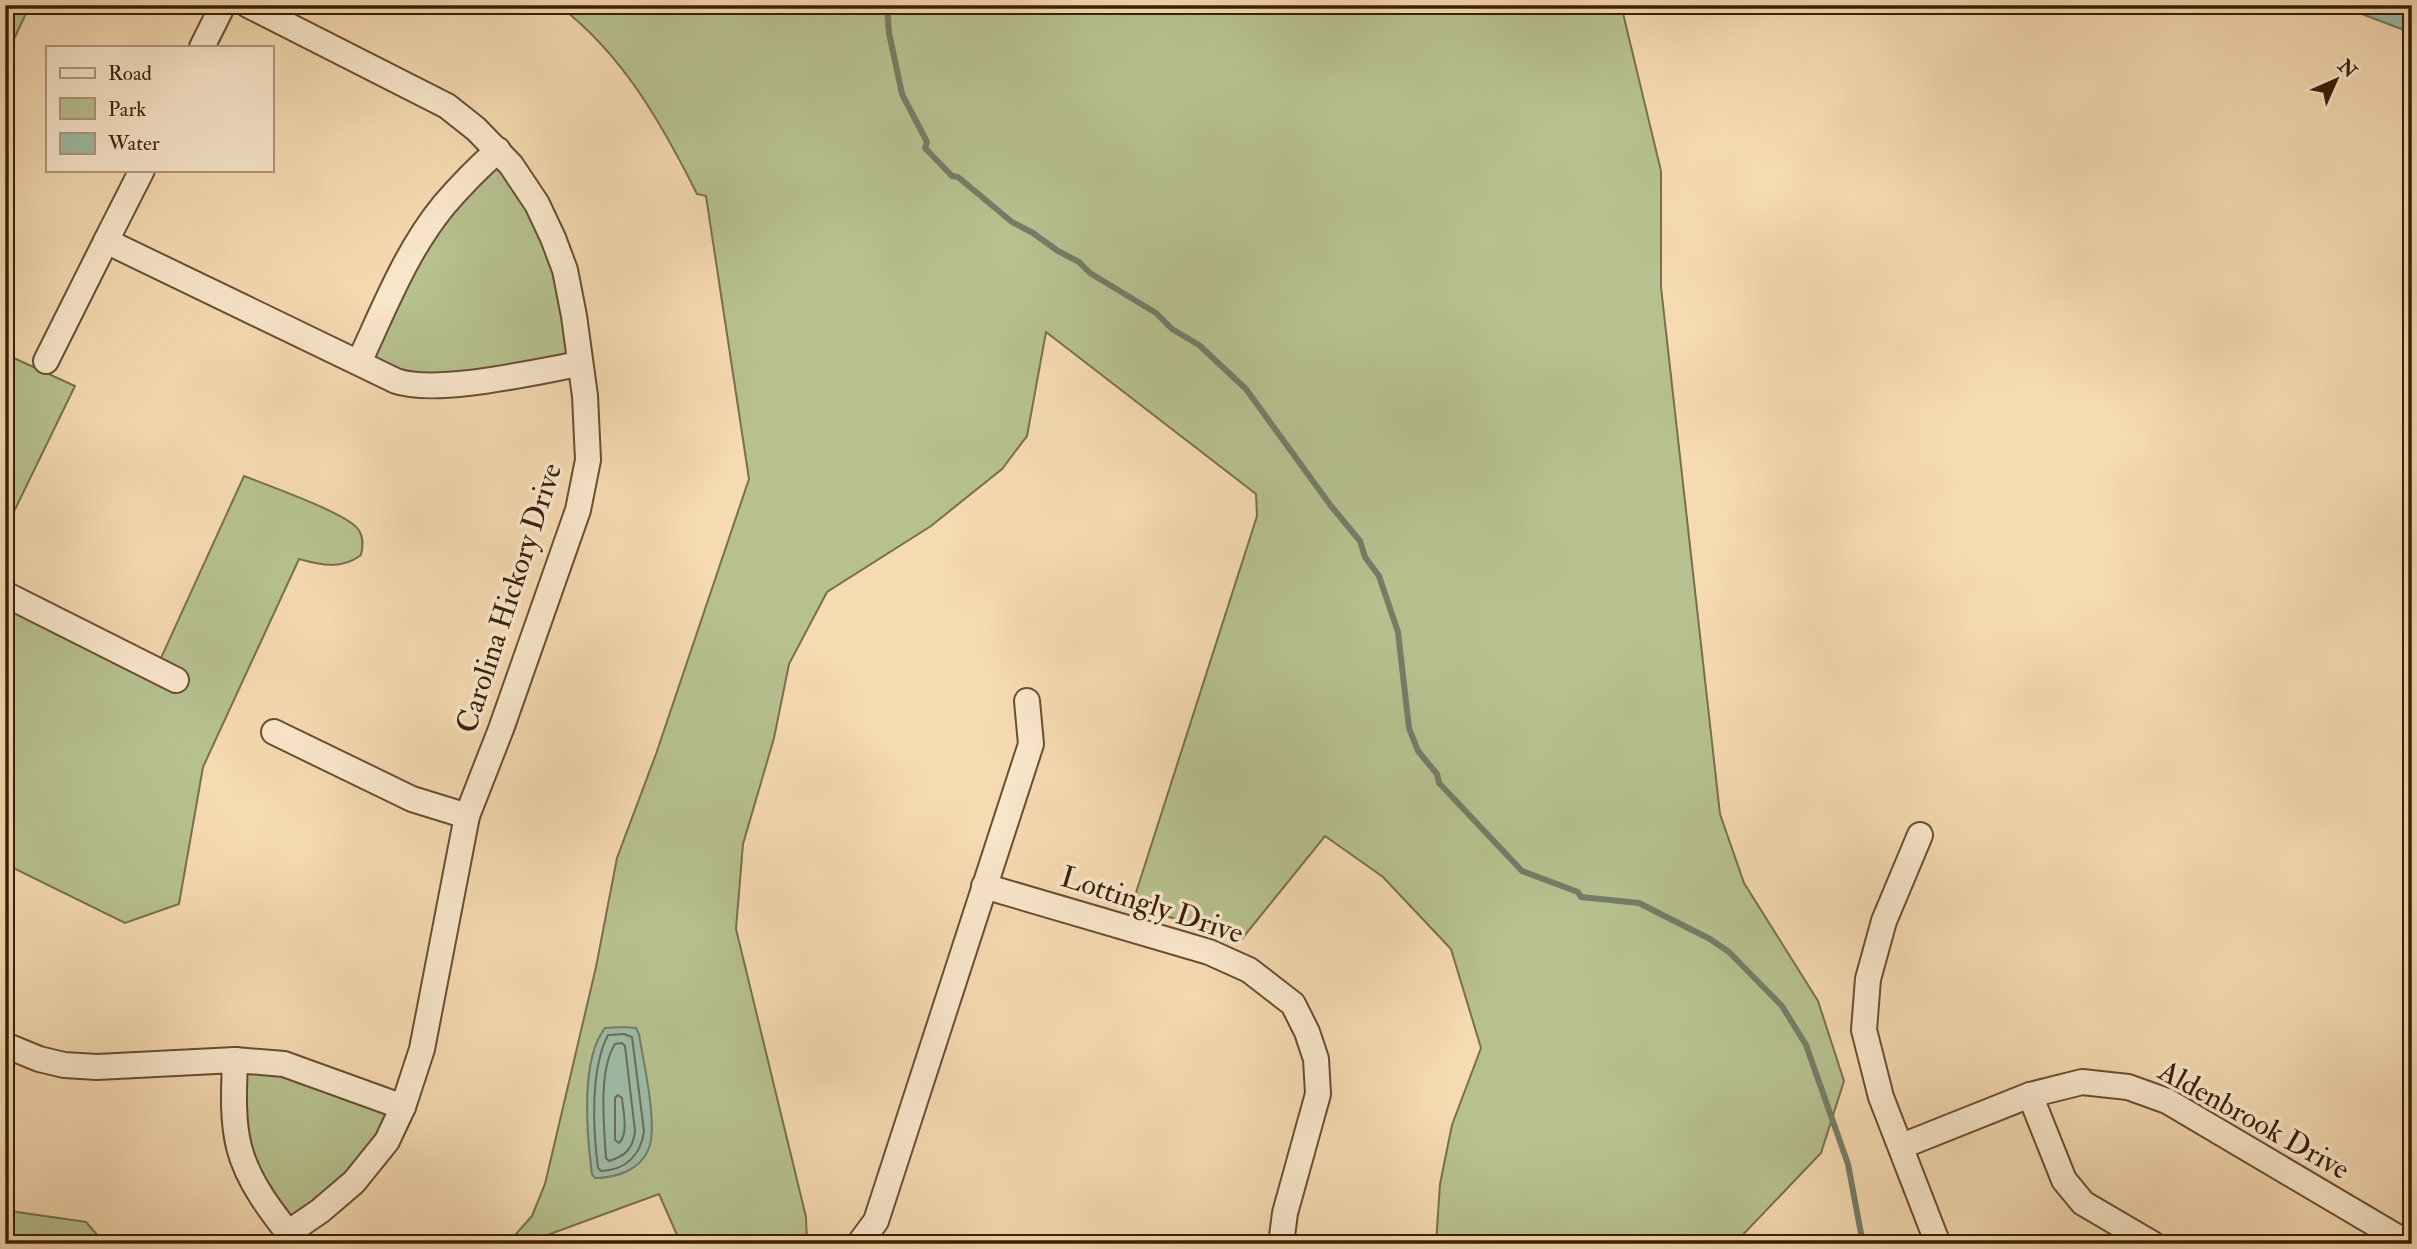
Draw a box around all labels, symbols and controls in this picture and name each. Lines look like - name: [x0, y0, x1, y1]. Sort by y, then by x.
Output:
- legend: [46, 46, 273, 172]
- north arrow: [2302, 46, 2372, 116]
- text: N: [2332, 53, 2363, 84]
- text: Road: [108, 60, 153, 87]
- text: Park: [108, 96, 146, 123]
- text: Water: [107, 130, 160, 157]
- street label: Carolina Hickory Drive: [448, 458, 570, 738]
- street label: Lottingly Drive: [1056, 858, 1248, 952]
- street label: Aldenbrook Drive: [2151, 1052, 2356, 1188]

